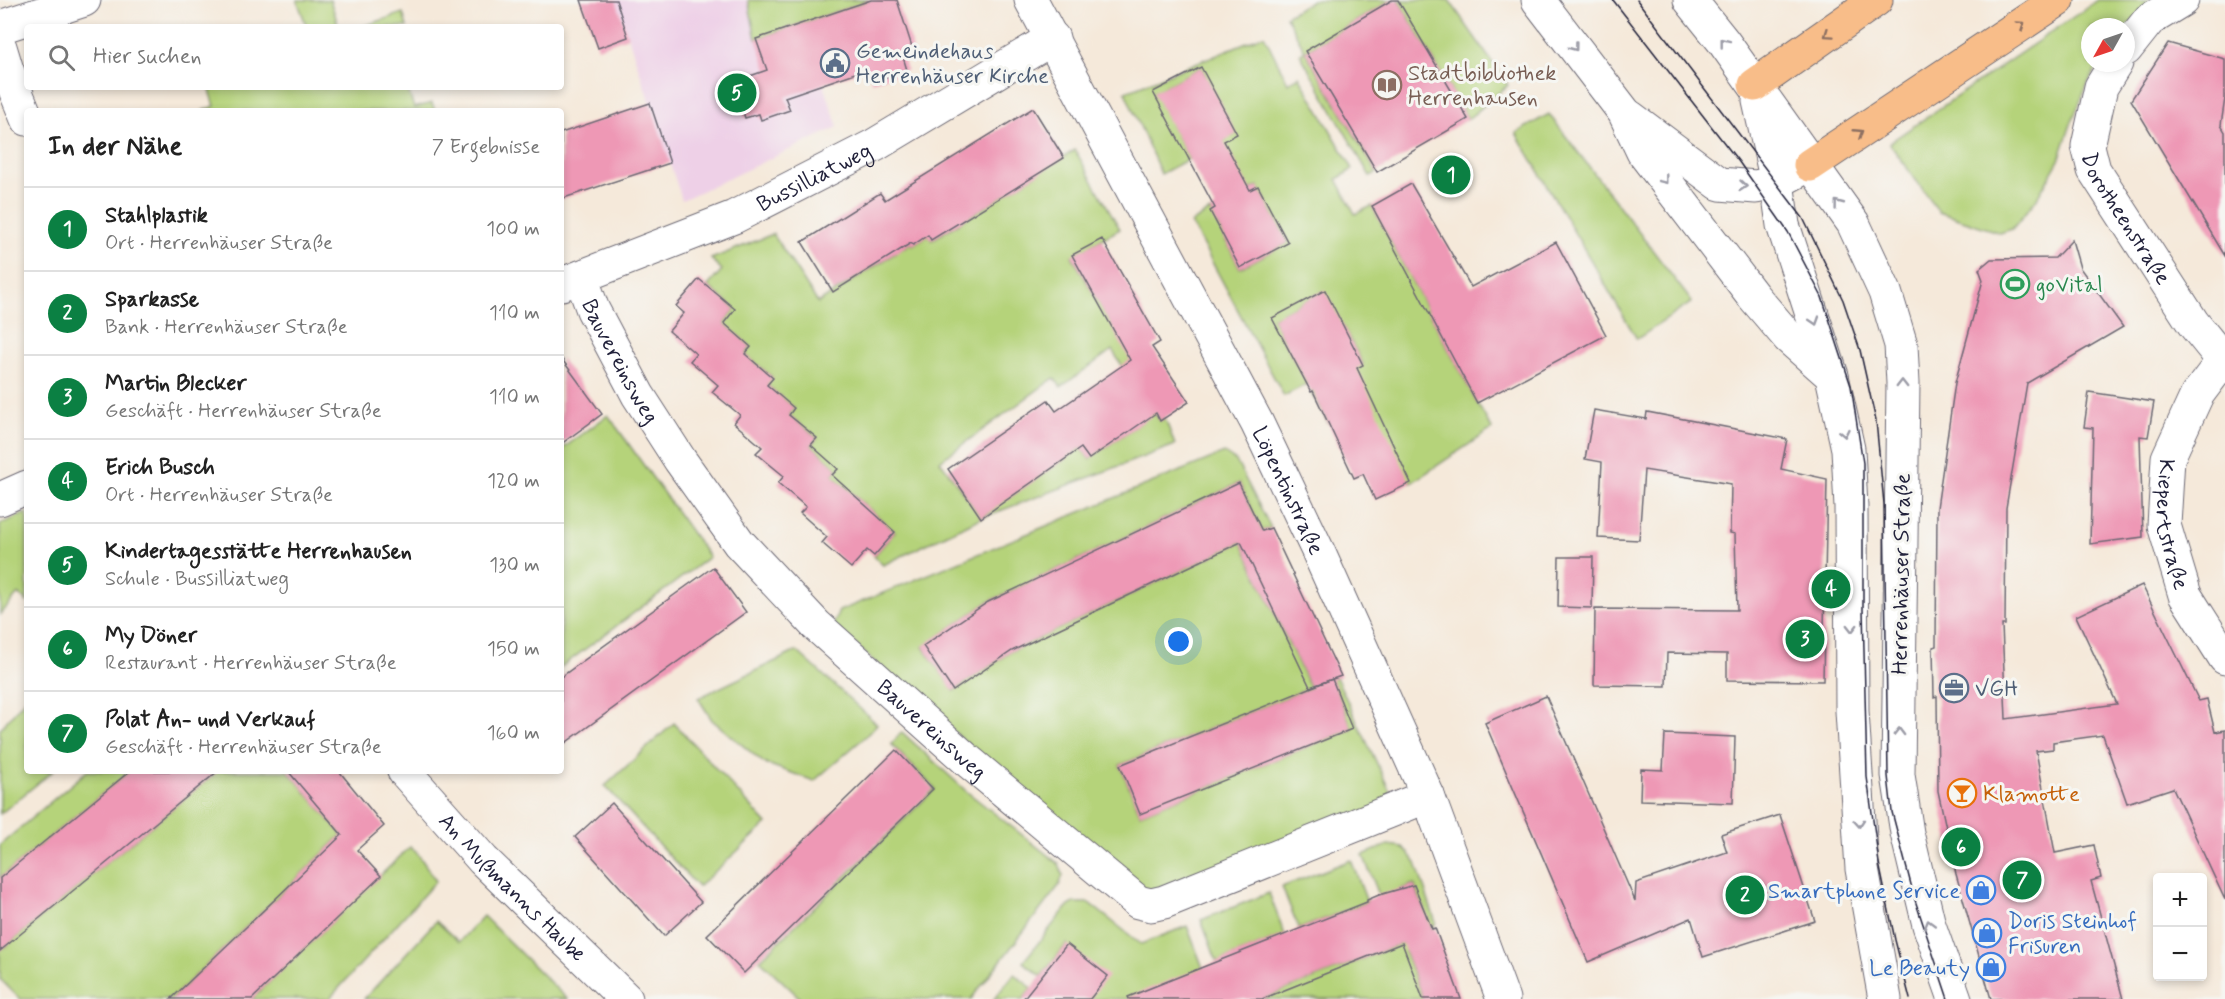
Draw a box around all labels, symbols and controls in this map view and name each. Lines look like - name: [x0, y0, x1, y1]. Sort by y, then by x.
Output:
- north arrow: [2081, 18, 2135, 72]
- one-way arrow: [2014, 21, 2025, 32]
- search box: [24, 24, 564, 90]
- one-way arrow: [1824, 27, 1835, 38]
- one-way arrow: [1720, 37, 1731, 48]
- place label: Gemeindehaus Herrenhäuser Kirche: [856, 38, 1049, 91]
- one-way arrow: [1566, 40, 1577, 51]
- icon: search: [45, 41, 78, 74]
- text: Hier suchen: [93, 43, 202, 71]
- public building icon: Gemeindehaus Herrenhäuser Kirche: [819, 47, 851, 79]
- place label: Stadtbibliothek Herrenhausen: [1408, 60, 1556, 113]
- library icon: Stadtbibliothek Herrenhausen: [1371, 69, 1403, 101]
- pin: 5: [718, 70, 756, 116]
- one-way arrow: [1852, 129, 1863, 140]
- text: In der Nähe: [48, 130, 182, 164]
- text: 7 Ergebnisse: [432, 134, 540, 161]
- street label: Bussilliatweg: [752, 137, 878, 219]
- street label: Dorotheenstraße: [2074, 150, 2177, 291]
- pin: 1: [1432, 152, 1470, 198]
- one-way arrow: [1657, 173, 1668, 184]
- one-way arrow: [1738, 179, 1747, 192]
- one-way arrow: [1835, 199, 1846, 210]
- text: Stahlplastik: [105, 202, 208, 230]
- text: 1: [63, 216, 72, 243]
- text: 100 m: [486, 216, 540, 243]
- text: Ort · Herrenhäuser Straße: [105, 230, 333, 257]
- sports icon: goVital: [1999, 268, 2031, 300]
- place label: goVital: [2036, 272, 2103, 301]
- text: Sparkasse: [105, 286, 199, 314]
- street label: Bauvereinsweg: [574, 296, 665, 430]
- text: 2: [63, 300, 72, 327]
- text: 110 m: [489, 300, 540, 327]
- text: Bank · Herrenhäuser Straße: [105, 314, 348, 341]
- one-way arrow: [1808, 315, 1820, 326]
- text: Martin Blecker: [105, 370, 247, 398]
- one-way arrow: [1896, 380, 1908, 389]
- text: 3: [63, 384, 72, 411]
- text: 110 m: [489, 384, 540, 411]
- text: Geschäft · Herrenhäuser Straße: [105, 398, 381, 425]
- street label: Löpentinstraße: [1245, 422, 1330, 560]
- one-way arrow: [1837, 428, 1850, 438]
- text: Erich Busch: [105, 454, 215, 482]
- street label: Kiepertstraße: [2147, 458, 2195, 593]
- text: 4: [62, 468, 73, 495]
- text: 120 m: [487, 468, 540, 495]
- street label: Herrenhäuser Straße: [1886, 473, 1918, 675]
- text: Ort · Herrenhäuser Straße: [105, 482, 333, 509]
- text: Kindertagesstätte Herrenhausen: [105, 538, 412, 566]
- text: 5: [62, 552, 74, 579]
- text: 130 m: [489, 552, 540, 579]
- text: Schule · Bussilliatweg: [105, 566, 289, 593]
- pin: 4: [1812, 566, 1850, 612]
- pin: 3: [1786, 616, 1824, 662]
- text: My Döner: [105, 622, 197, 650]
- one-way arrow: [1846, 624, 1858, 633]
- your location: [1164, 627, 1193, 656]
- text: 6: [62, 636, 73, 663]
- text: 150 m: [487, 636, 540, 663]
- text: Restaurant · Herrenhäuser Straße: [105, 650, 397, 677]
- office icon: VGH: [1938, 672, 1970, 704]
- street label: Bauvereinsweg: [870, 674, 992, 787]
- place label: VGH: [1975, 676, 2018, 704]
- text: Polat An- und Verkauf: [105, 706, 315, 734]
- text: 7: [61, 720, 74, 747]
- text: 160 m: [487, 720, 540, 747]
- one-way arrow: [1893, 728, 1905, 737]
- text: Geschäft · Herrenhäuser Straße: [105, 734, 381, 761]
- bar icon: Klamotte: [1946, 777, 1978, 809]
- place label: Klamotte: [1983, 781, 2080, 809]
- street label: An Mußmanns Haube: [432, 808, 591, 968]
- one-way arrow: [1852, 818, 1865, 827]
- pin: 6: [1942, 824, 1980, 870]
- pin: 7: [2002, 858, 2042, 902]
- pin: 2: [1726, 872, 1764, 918]
- map controls: [2153, 873, 2207, 981]
- button: +: [2153, 873, 2207, 927]
- shop icon: Smartphone Service: [1965, 874, 1997, 906]
- place label: Smartphone Service: [1768, 878, 1960, 906]
- place label: Doris Steinhof Frisuren: [2008, 908, 2137, 961]
- shop icon: Doris Steinhof Frisuren: [1971, 917, 2003, 949]
- one-way arrow: [1924, 919, 1936, 930]
- button: −: [2153, 927, 2207, 981]
- shop icon: Le Beauty: [1975, 951, 2007, 983]
- place label: Le Beauty: [1869, 955, 1970, 983]

